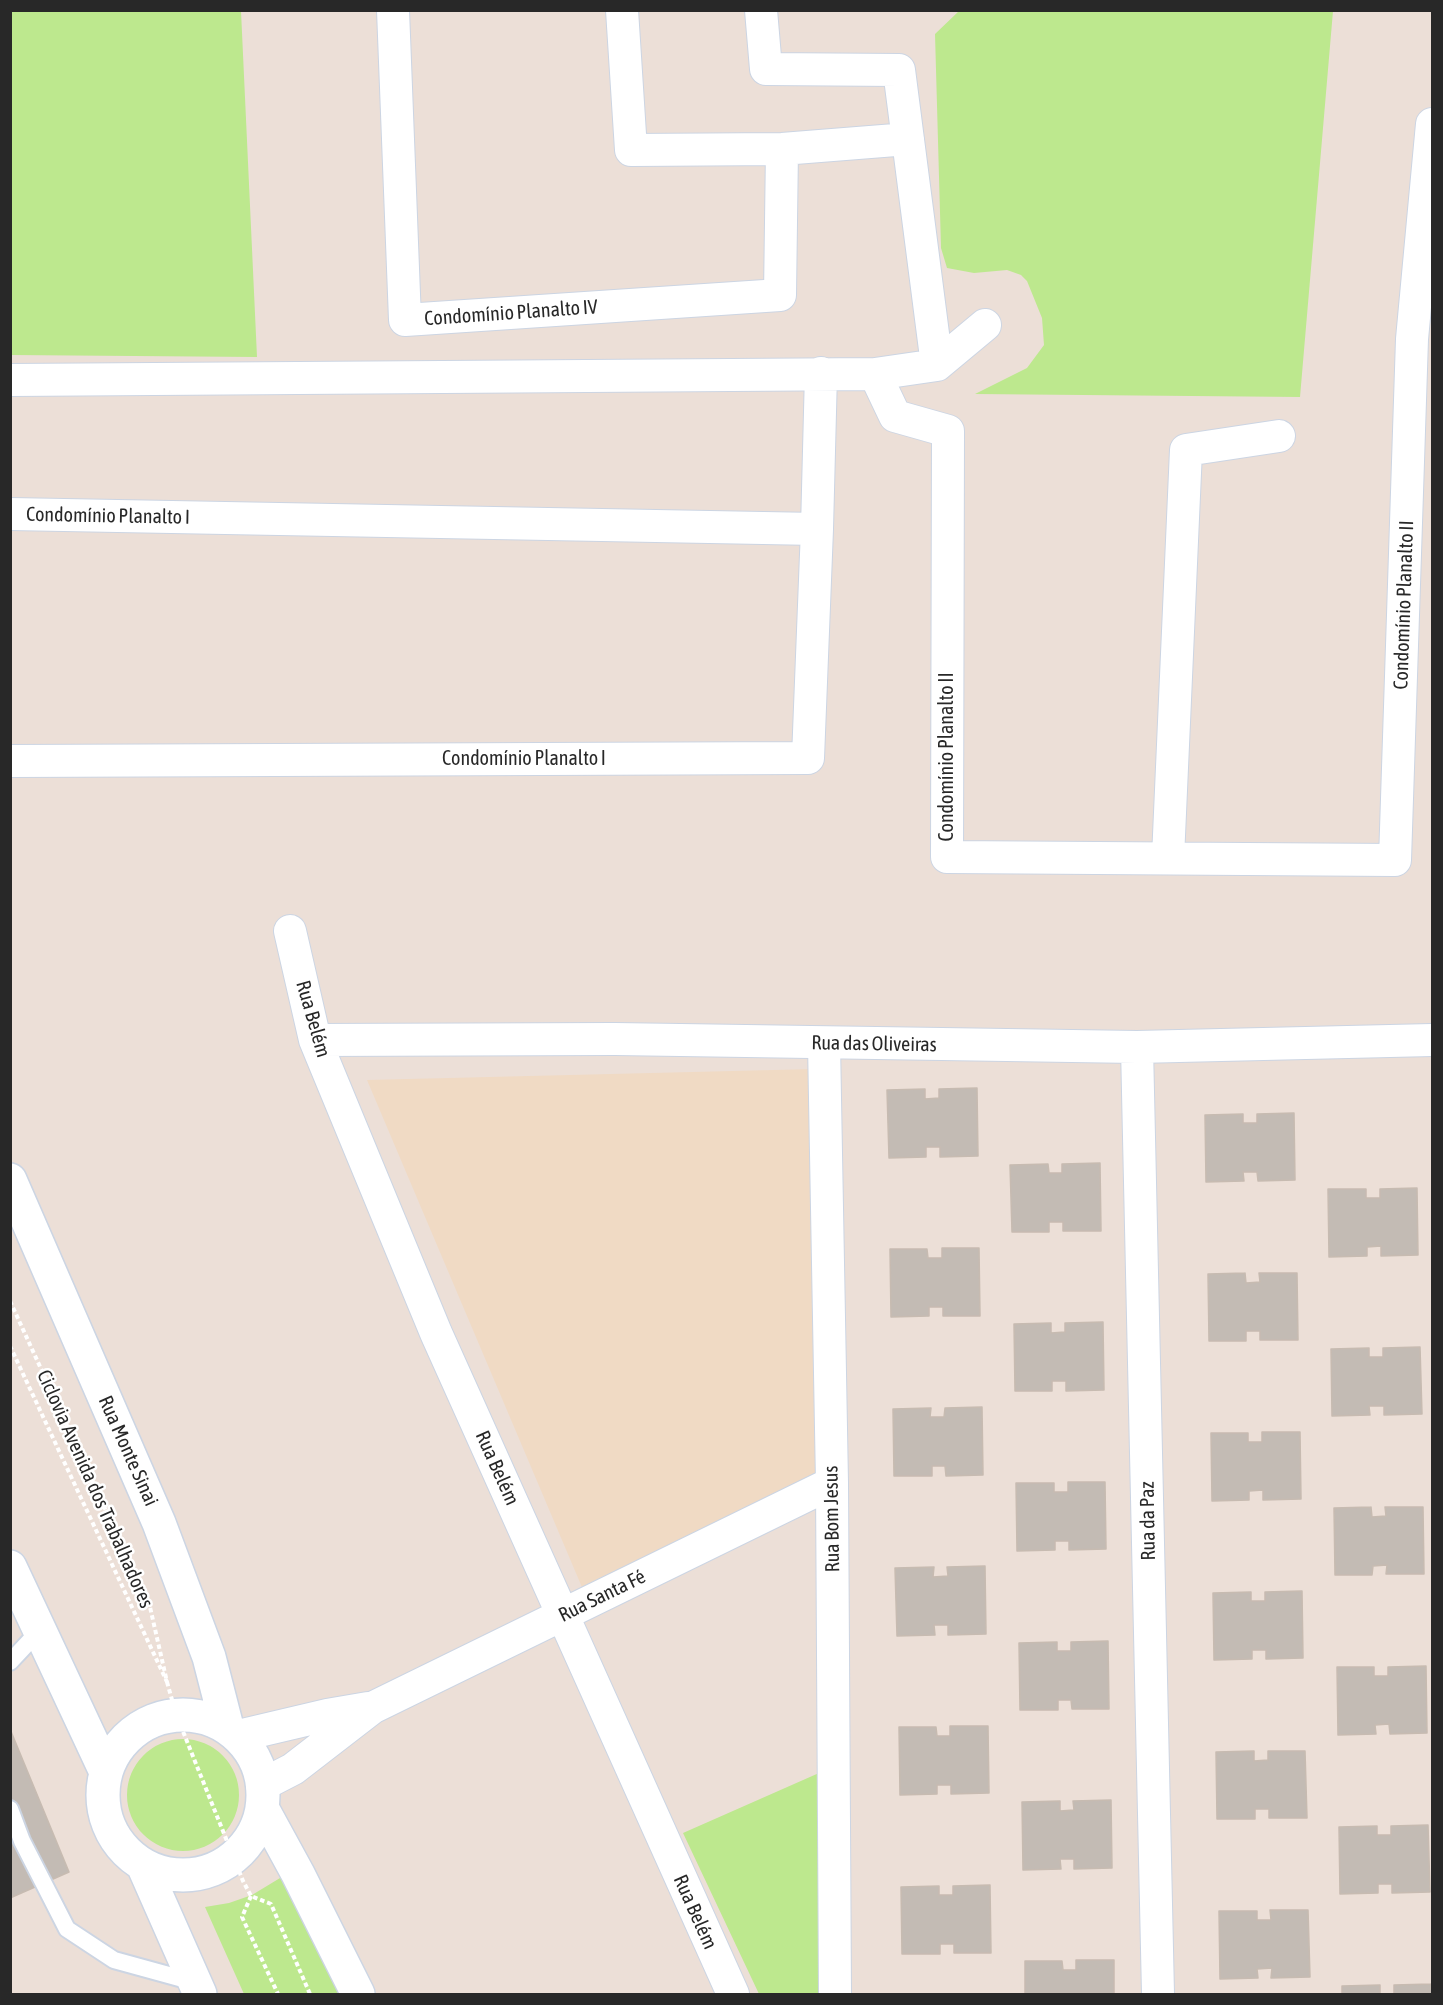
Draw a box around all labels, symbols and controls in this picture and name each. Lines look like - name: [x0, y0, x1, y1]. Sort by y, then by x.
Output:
- street label: Condomínio Planalto IV: [424, 295, 598, 331]
- street label: Condomínio Planalto I: [26, 503, 190, 529]
- street label: Condomínio Planalto II: [1389, 520, 1419, 690]
- street label: Condomínio Planalto II: [935, 672, 959, 842]
- street label: Condomínio Planalto I: [442, 747, 606, 771]
- street label: Rua Belém: [291, 978, 335, 1060]
- street label: Rua das Oliveiras: [811, 1031, 937, 1057]
- street label: Ciclovia Avenida dos Trabalhadores: [32, 1366, 158, 1612]
- street label: Rua Monte Sinai: [93, 1392, 163, 1510]
- street label: Rua Belém: [470, 1427, 524, 1509]
- street label: Rua Bom Jesus: [819, 1465, 845, 1573]
- street label: Rua da Paz: [1135, 1481, 1161, 1561]
- street label: Rua Santa Fé: [555, 1565, 649, 1627]
- street label: Rua Belém: [668, 1871, 722, 1953]

